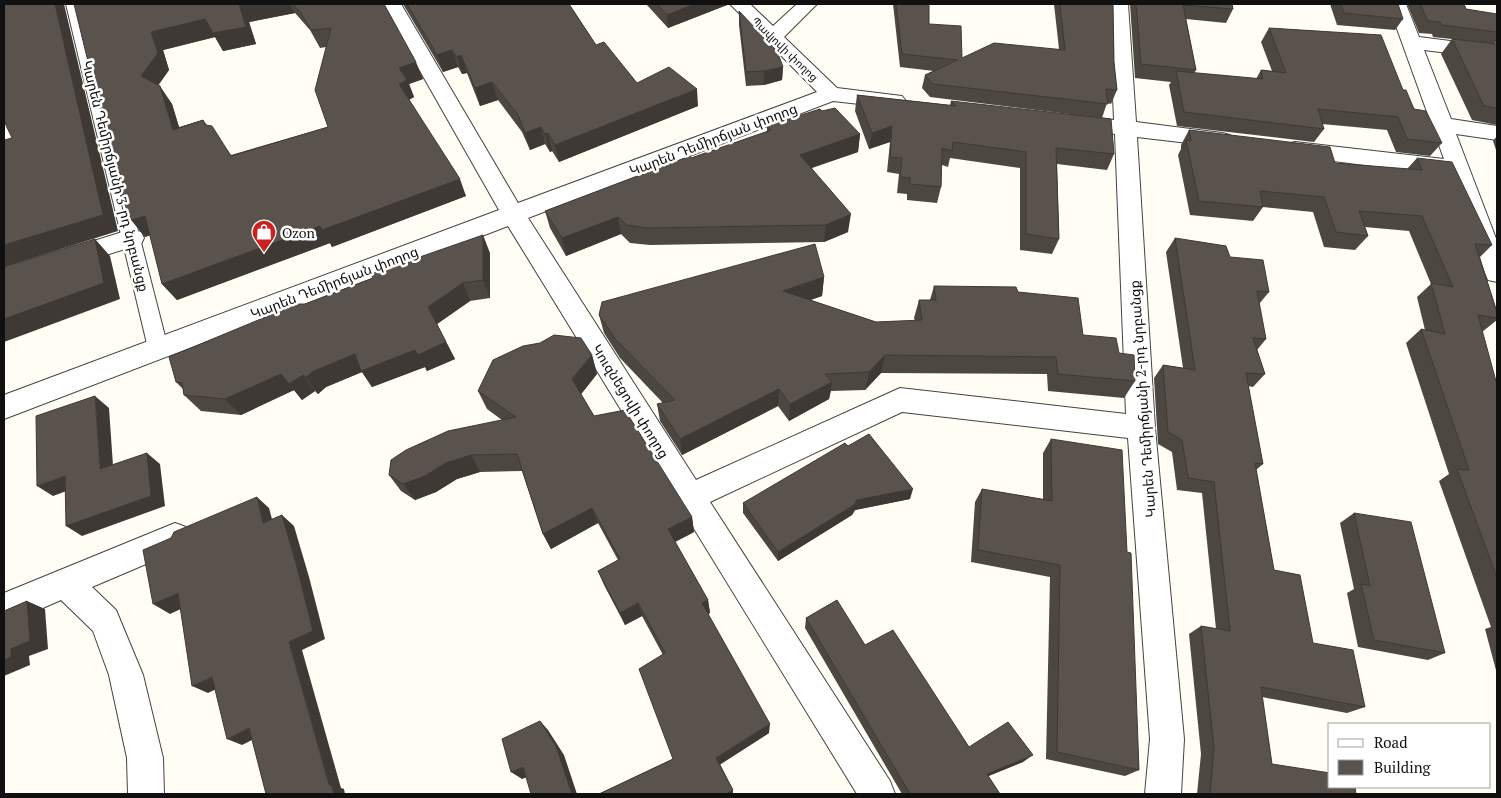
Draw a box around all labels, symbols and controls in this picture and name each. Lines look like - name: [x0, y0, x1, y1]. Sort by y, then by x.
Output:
- street label: Պավլովի փողոց: [749, 14, 821, 84]
- street label: Կարեն Դեմիրճյանի 3-րդ նրբանցք: [78, 58, 154, 294]
- street label: Կարեն Դեմիրճյան փողոց: [626, 98, 800, 180]
- shop icon: Ozon: [251, 219, 277, 253]
- place label: Ozon: [282, 223, 316, 242]
- street label: Կարեն Դեմիրճյան փողոց: [247, 241, 421, 323]
- street label: Կարեն Դեմիրճյանի 2-րդ նրբանցք: [1124, 280, 1160, 518]
- street label: Կուզնեցովի փողոց: [588, 340, 674, 462]
- legend: [1328, 723, 1491, 788]
- text: Road: [1374, 732, 1407, 752]
- text: Building: [1374, 757, 1432, 777]

